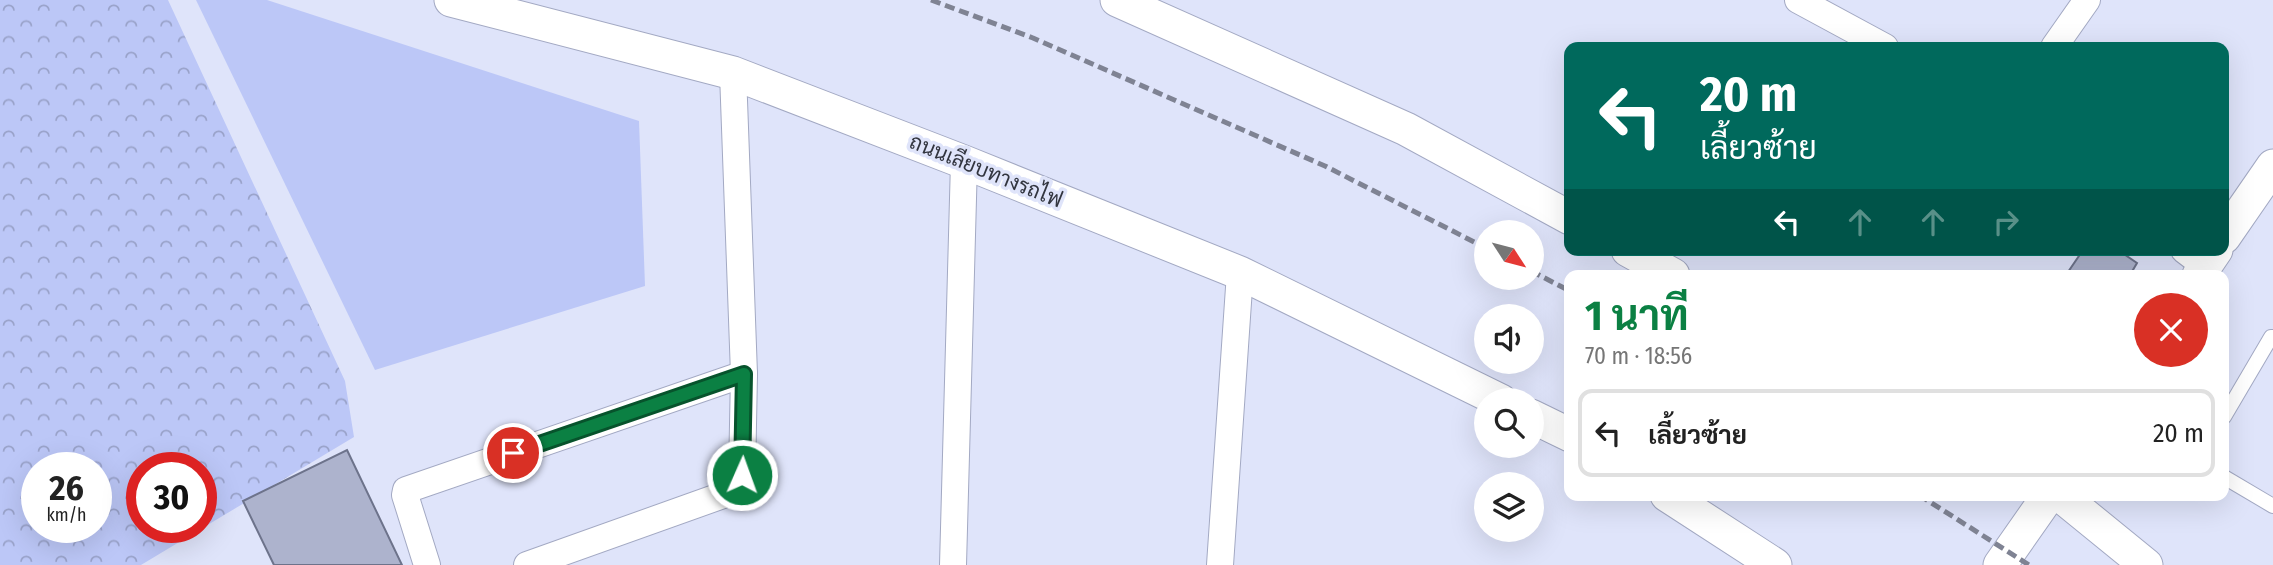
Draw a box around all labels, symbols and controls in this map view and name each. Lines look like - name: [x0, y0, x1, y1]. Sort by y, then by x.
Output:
- text: 20 m: [1700, 65, 1797, 124]
- icon: left: [1585, 70, 1676, 161]
- street label: ถนนเลียบทางรถไฟ: [906, 129, 1066, 213]
- text: เลี้ยวซ้าย: [1700, 129, 1817, 167]
- icon: left: [1768, 203, 1806, 241]
- icon: ahead: [1841, 203, 1879, 241]
- icon: ahead: [1914, 203, 1952, 241]
- icon: right: [1987, 203, 2025, 241]
- north arrow: [1474, 220, 1544, 290]
- map controls: [1474, 220, 1544, 542]
- text: 1 นาที: [1585, 291, 1689, 341]
- button: close: [2134, 293, 2208, 367]
- button: sound: [1474, 304, 1544, 374]
- text: 70 m · 18:56: [1585, 342, 1692, 370]
- button: search: [1474, 388, 1544, 458]
- icon: left: [1589, 414, 1627, 452]
- text: 20 m: [2153, 418, 2204, 449]
- text: เลี้ยวซ้าย: [1648, 420, 1747, 451]
- pin: [483, 423, 543, 483]
- icon: arrive: [494, 434, 532, 472]
- position arrow: [705, 438, 779, 512]
- speed limit sign: 30: [126, 452, 217, 543]
- text: 26: [49, 467, 84, 509]
- button: layers: [1474, 472, 1544, 542]
- text: km/h: [46, 504, 87, 526]

